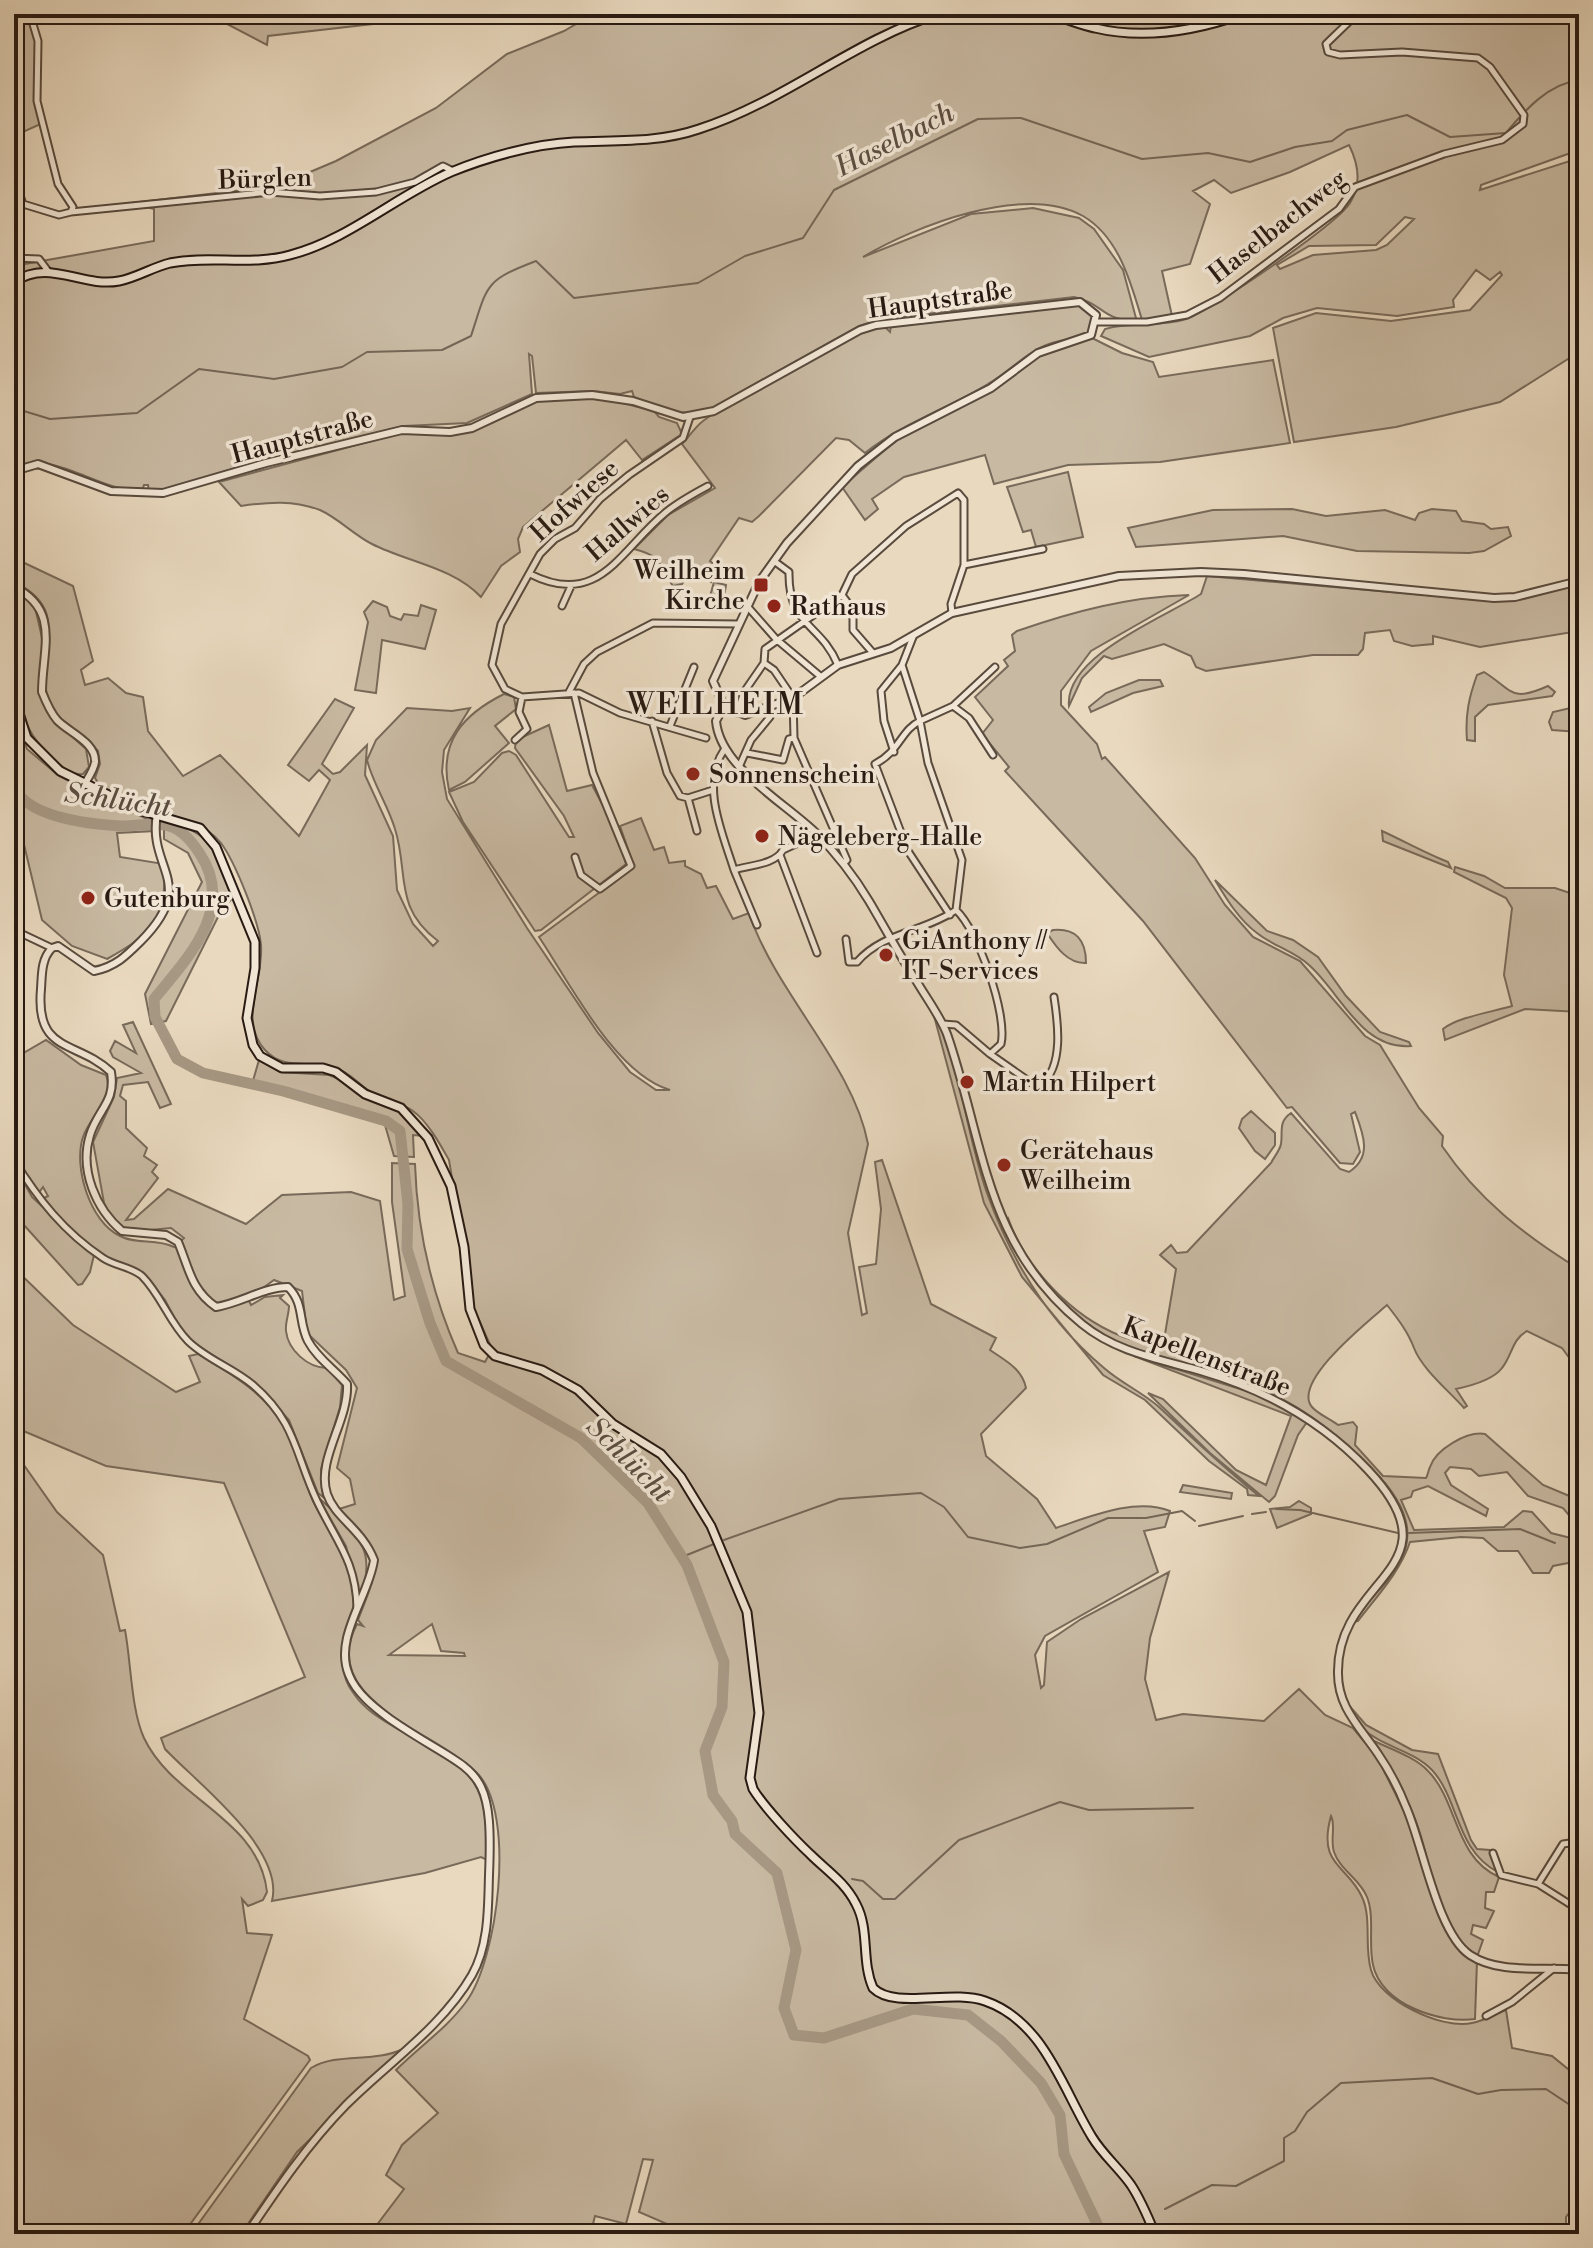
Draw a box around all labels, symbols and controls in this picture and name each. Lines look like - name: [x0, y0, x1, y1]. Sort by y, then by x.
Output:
- water label: Haselbach: [829, 95, 960, 186]
- street label: Bürglen: [217, 161, 313, 197]
- street label: Haselbachweg: [1202, 163, 1354, 291]
- street label: Hauptstraße: [866, 274, 1015, 326]
- street label: Hauptstraße: [228, 403, 377, 471]
- street label: Hofwiese: [524, 453, 626, 549]
- street label: Hallwies: [579, 479, 676, 569]
- place label: Weilheim Kirche: [633, 555, 745, 617]
- marker: Weilheim Kirche: [752, 576, 770, 594]
- place label: Rathaus: [790, 591, 886, 623]
- marker: Rathaus: [765, 597, 783, 615]
- district label: WEILHEIM: [626, 686, 805, 724]
- place label: Sonnenschein: [709, 759, 875, 791]
- marker: Sonnenschein: [684, 765, 702, 783]
- water label: Schlücht: [62, 776, 174, 825]
- place label: Nägeleberg-Halle: [778, 821, 982, 853]
- marker: Nägeleberg-Halle: [753, 827, 771, 845]
- place label: Gutenburg: [104, 883, 230, 915]
- marker: Gutenburg: [79, 889, 97, 907]
- place label: GiAnthony // IT-Services: [902, 925, 1048, 987]
- marker: GiAnthony // IT-Services: [877, 946, 895, 964]
- place label: Martin Hilpert: [983, 1067, 1156, 1099]
- marker: Martin Hilpert: [958, 1073, 976, 1091]
- place label: Gerätehaus Weilheim: [1019, 1135, 1154, 1197]
- marker: Gerätehaus Weilheim: [995, 1156, 1013, 1174]
- street label: Kapellenstraße: [1118, 1310, 1296, 1404]
- water label: Schlücht: [579, 1410, 680, 1511]

